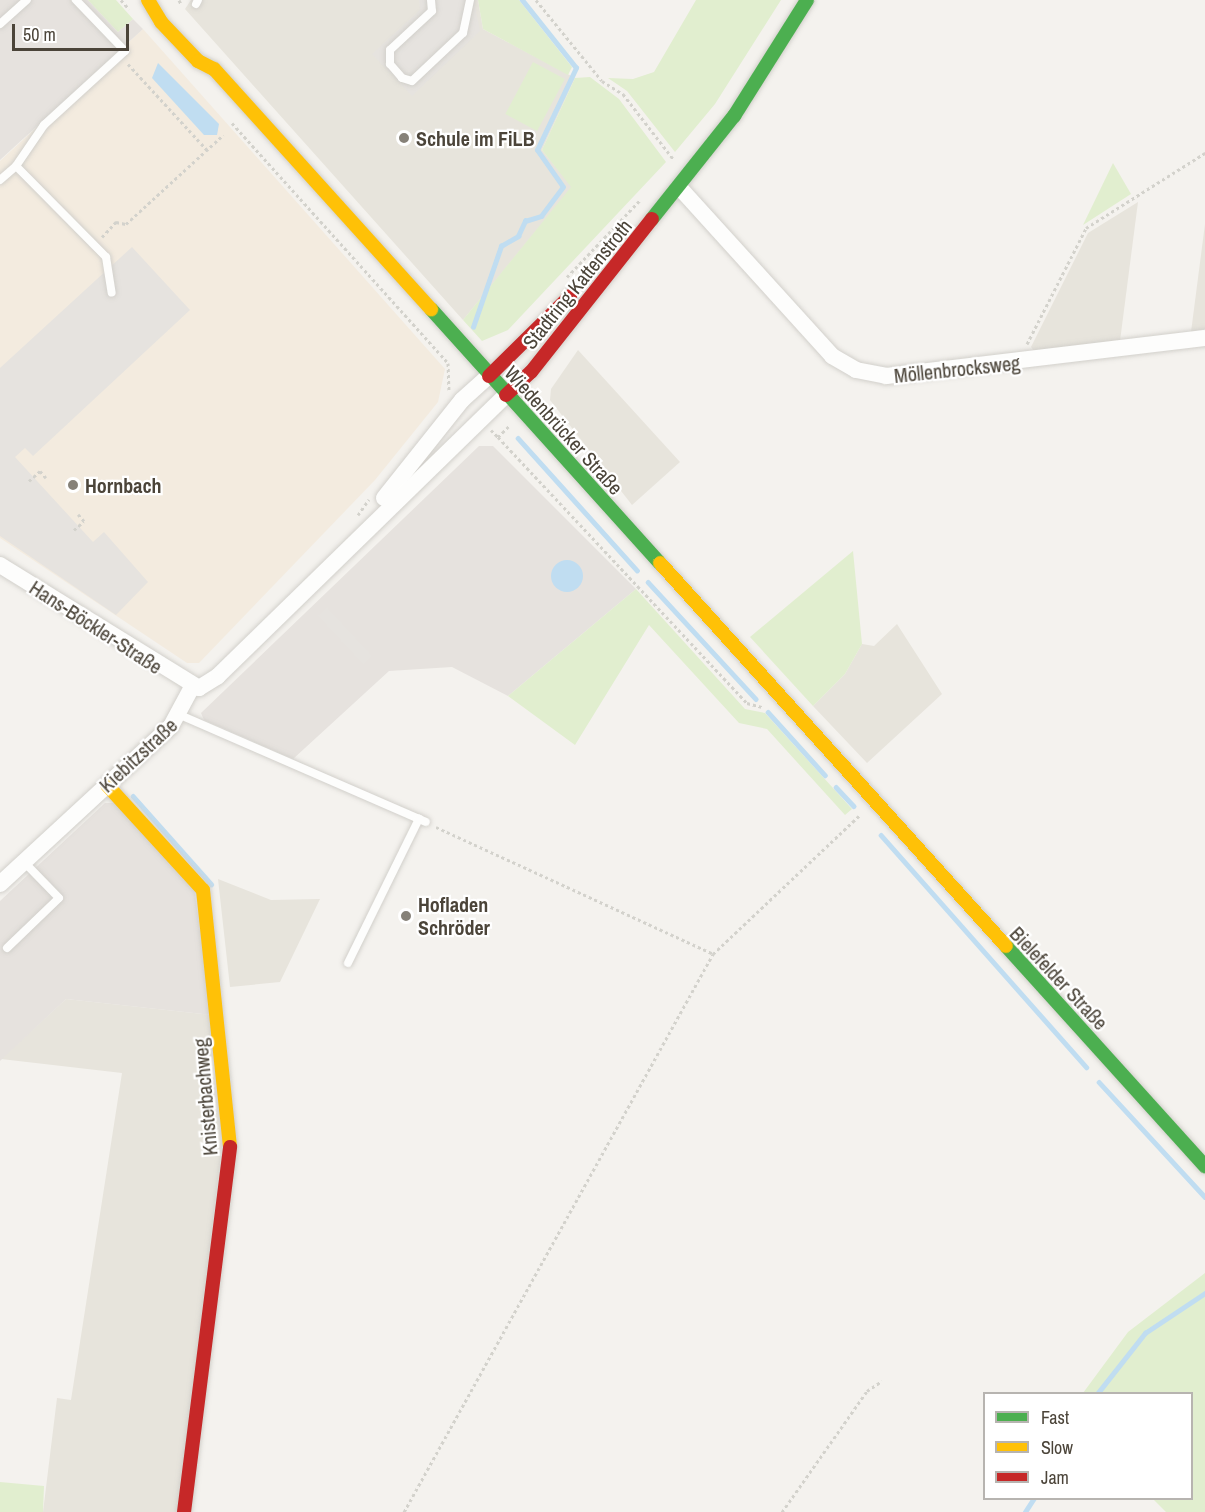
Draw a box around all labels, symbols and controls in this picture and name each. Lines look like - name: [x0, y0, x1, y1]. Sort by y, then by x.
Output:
- scale bar: [15, 12, 132, 50]
- text: 50 m: [23, 22, 56, 47]
- place label: Schule im FiLB: [416, 126, 534, 150]
- marker: Schule im FiLB: [397, 131, 411, 145]
- street label: Stadtring Kattenstroth: [517, 214, 637, 354]
- street label: Möllenbrocksweg: [893, 350, 1021, 388]
- street label: Wiedenbrücker Straße: [500, 361, 628, 499]
- place label: Hornbach: [85, 473, 162, 497]
- marker: Hornbach: [66, 478, 80, 492]
- street label: Hans-Böckler-Straße: [25, 575, 167, 679]
- street label: Kiebitzstraße: [94, 713, 182, 797]
- place label: Hofladen Schröder: [418, 892, 490, 939]
- marker: Hofladen Schröder: [399, 909, 413, 923]
- street label: Bielefelder Straße: [1005, 921, 1113, 1035]
- street label: Knisterbachweg: [188, 1037, 222, 1157]
- legend: [983, 1392, 1193, 1500]
- text: Fast: [1041, 1405, 1069, 1430]
- text: Slow: [1041, 1435, 1073, 1460]
- text: Jam: [1041, 1465, 1069, 1490]

